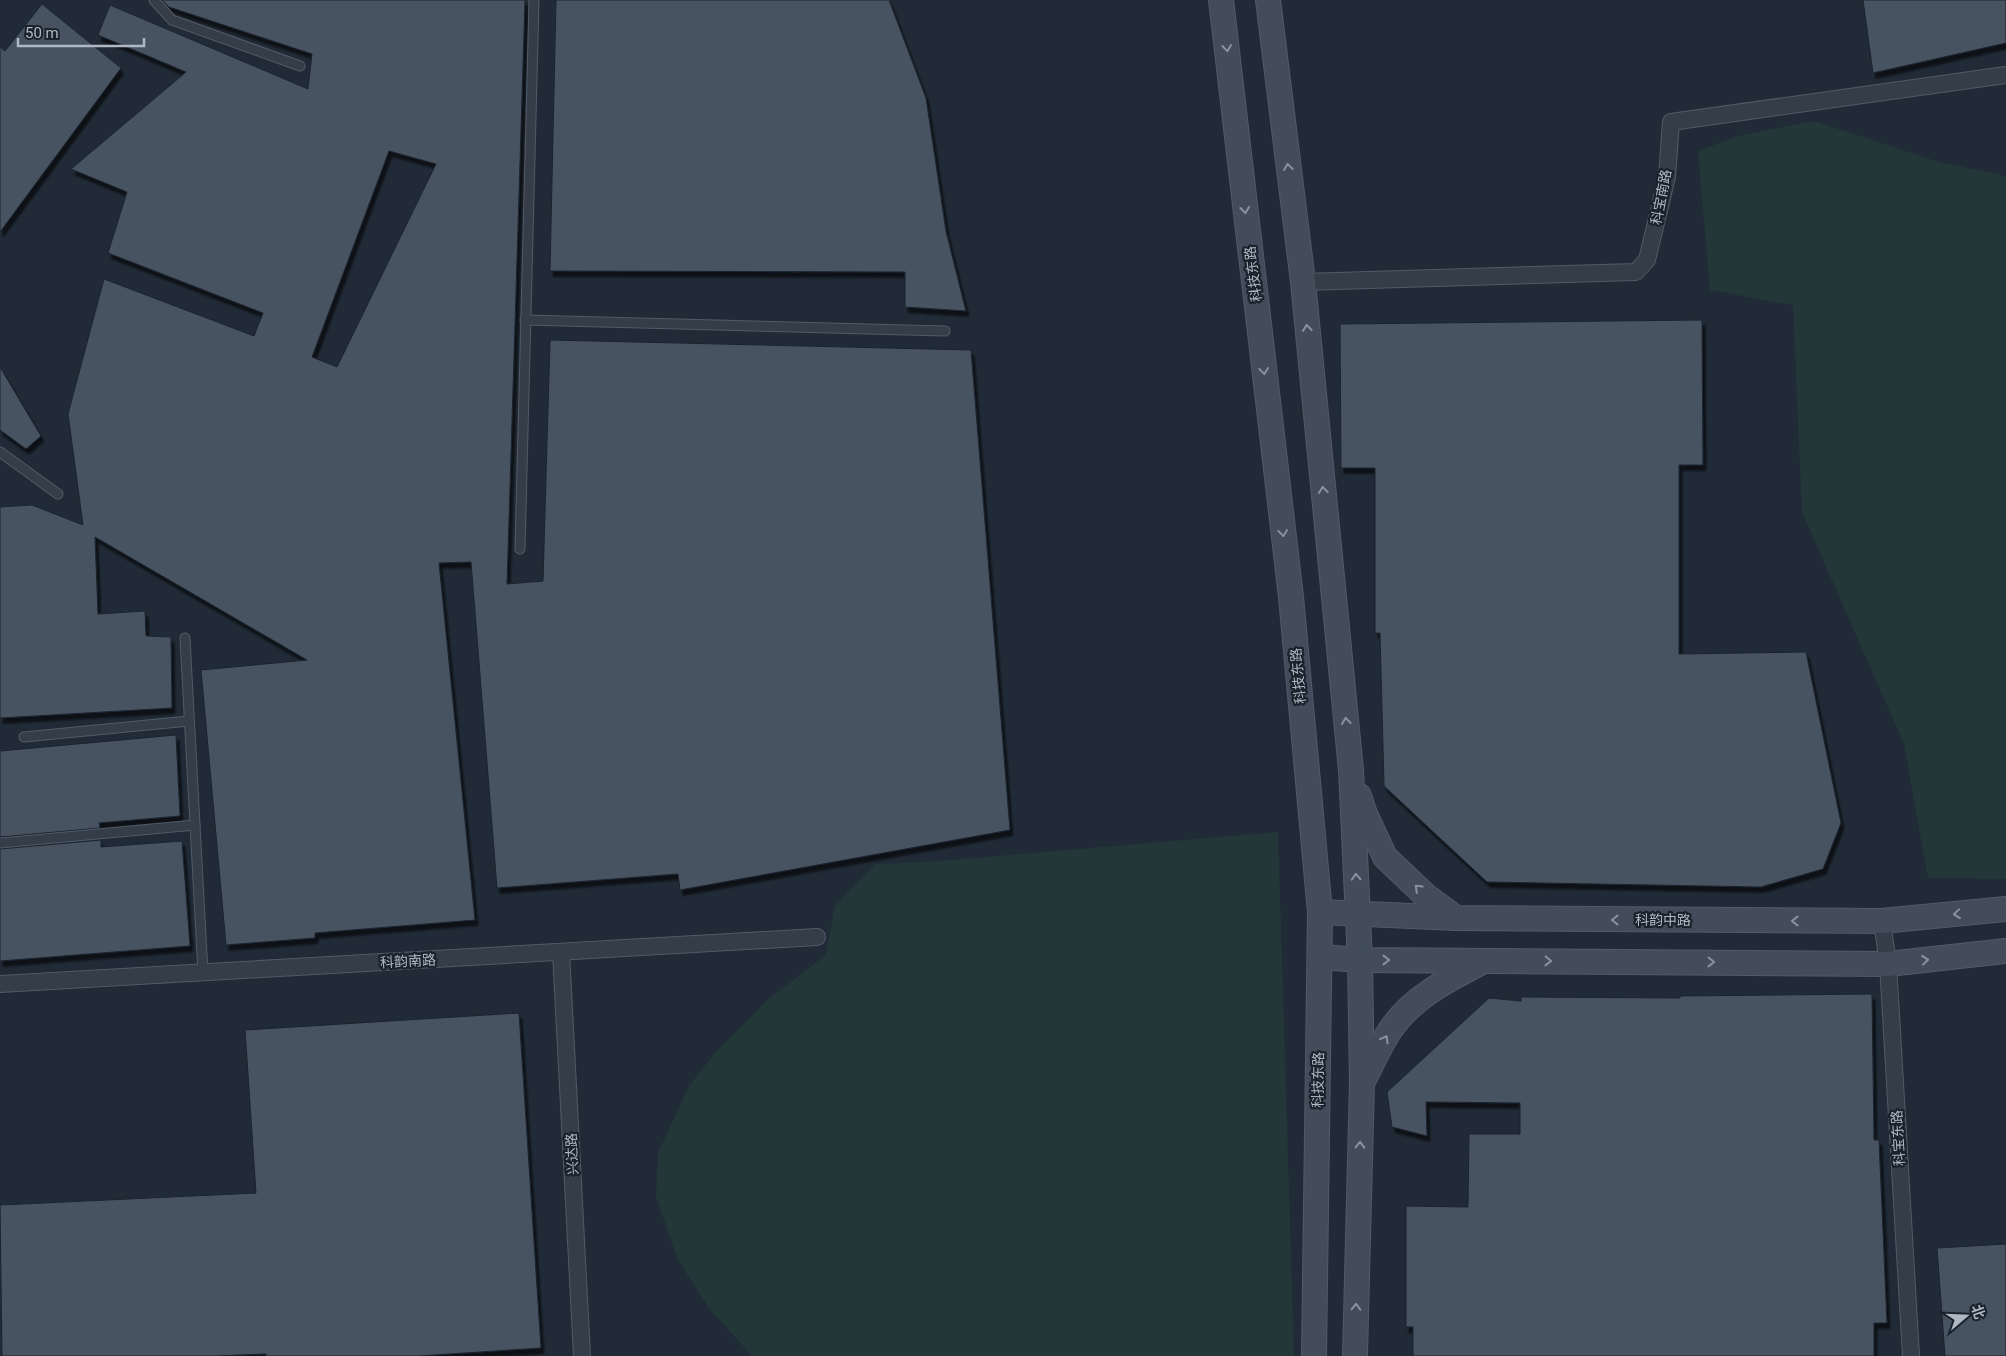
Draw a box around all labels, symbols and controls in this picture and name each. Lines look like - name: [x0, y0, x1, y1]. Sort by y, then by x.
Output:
- scale bar: [18, 15, 144, 47]
- text: 50 m: [25, 24, 59, 42]
- one-way arrow: [1221, 45, 1232, 53]
- one-way arrow: [1284, 163, 1294, 171]
- street label: 科宝南路: [1648, 168, 1674, 226]
- one-way arrow: [1239, 206, 1250, 214]
- street label: 科技东路: [1242, 245, 1264, 303]
- one-way arrow: [1302, 324, 1313, 332]
- one-way arrow: [1258, 368, 1269, 376]
- one-way arrow: [1318, 486, 1329, 494]
- one-way arrow: [1277, 529, 1288, 537]
- street label: 科技东路: [1288, 647, 1308, 705]
- one-way arrow: [1341, 717, 1352, 725]
- one-way arrow: [1351, 873, 1362, 881]
- one-way arrow: [1415, 885, 1424, 894]
- one-way arrow: [1953, 908, 1961, 919]
- street label: 科韵中路: [1635, 912, 1691, 928]
- one-way arrow: [1611, 915, 1619, 925]
- one-way arrow: [1791, 916, 1799, 926]
- street label: 科韵南路: [380, 952, 436, 970]
- one-way arrow: [1382, 955, 1390, 965]
- one-way arrow: [1922, 955, 1930, 966]
- one-way arrow: [1544, 956, 1552, 966]
- one-way arrow: [1707, 957, 1715, 967]
- one-way arrow: [1379, 1036, 1389, 1045]
- street label: 科技东路: [1310, 1052, 1326, 1108]
- street label: 科宝东路: [1889, 1110, 1907, 1166]
- street label: 兴达路: [563, 1133, 581, 1175]
- one-way arrow: [1355, 1141, 1365, 1148]
- north arrow: [1941, 1291, 1991, 1341]
- one-way arrow: [1351, 1303, 1362, 1311]
- text: 北: [1968, 1303, 1988, 1321]

